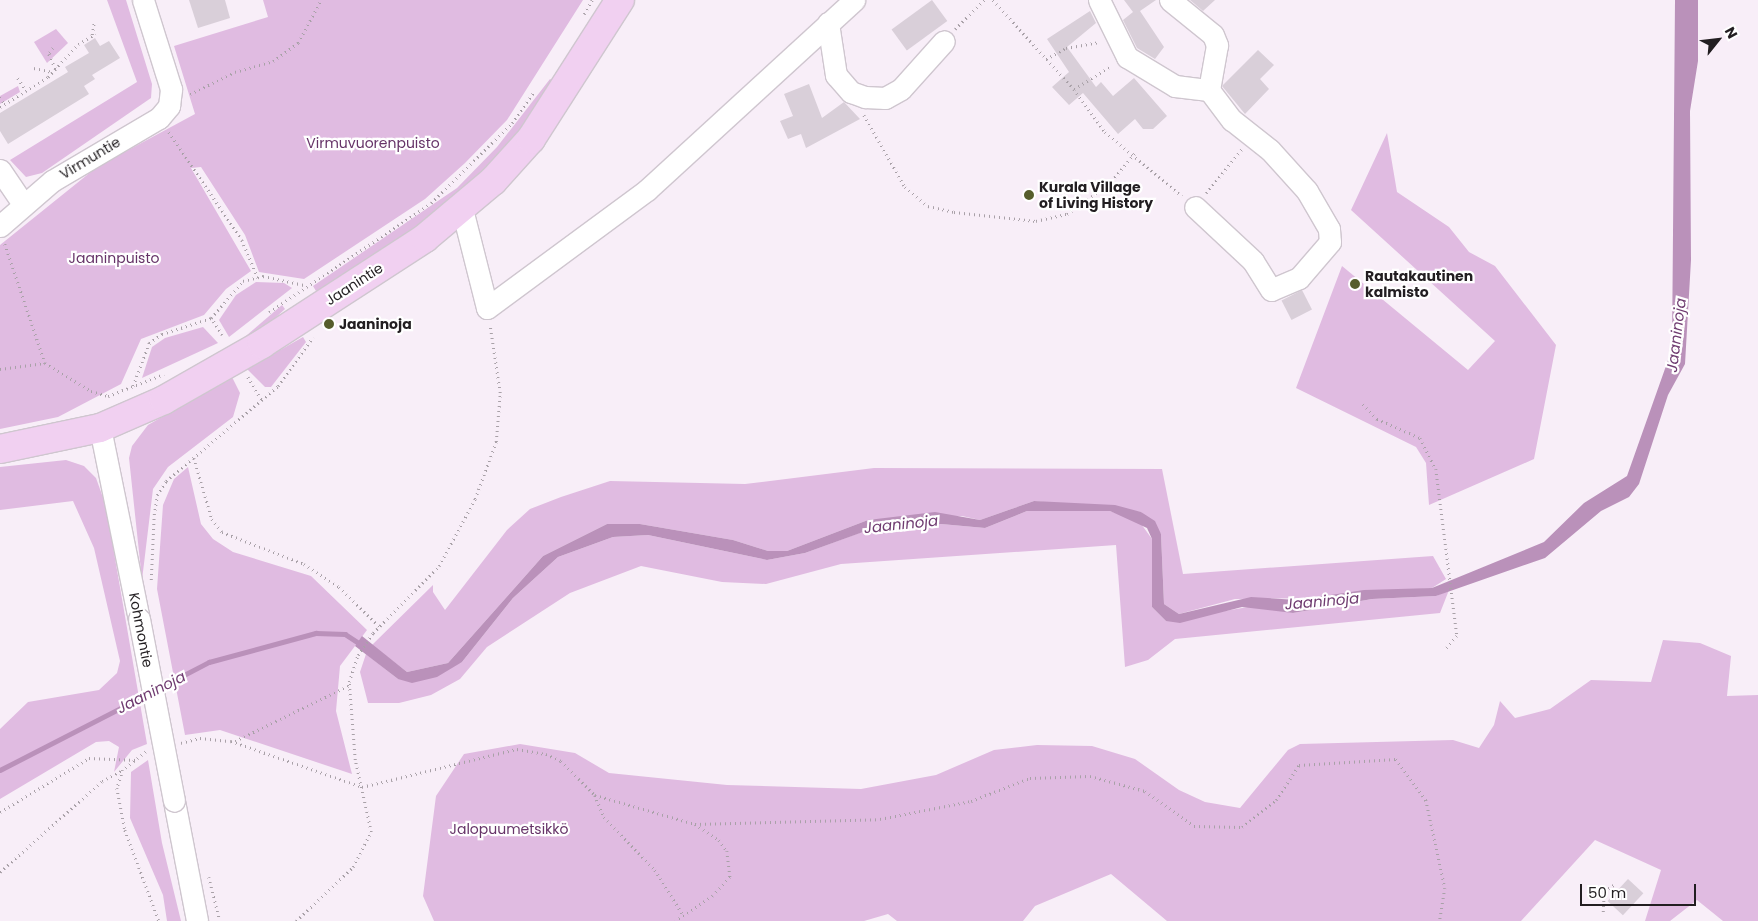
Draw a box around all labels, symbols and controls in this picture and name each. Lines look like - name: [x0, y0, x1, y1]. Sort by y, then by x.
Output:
- north arrow: [1693, 15, 1743, 65]
- text: N: [1720, 23, 1742, 42]
- street label: Virmuntie: [57, 133, 123, 183]
- park label: Virmuvuorenpuisto: [306, 135, 440, 151]
- place label: Kurala Village of Living History: [1039, 179, 1153, 212]
- marker: Kurala Village of Living History: [1023, 189, 1035, 201]
- park label: Jaaninpuisto: [69, 250, 159, 266]
- street label: Jaanintie: [322, 259, 386, 309]
- place label: Rautakautinen kalmisto: [1365, 268, 1473, 300]
- marker: Rautakautinen kalmisto: [1349, 278, 1361, 290]
- water label: Jaaninoja: [1663, 297, 1689, 373]
- place label: Jaaninoja: [339, 316, 412, 332]
- marker: Jaaninoja: [323, 318, 335, 330]
- water label: Jaaninoja: [863, 511, 939, 537]
- water label: Jaaninoja: [1284, 589, 1360, 613]
- street label: Kohmontie: [126, 591, 156, 669]
- water label: Jaaninoja: [114, 667, 188, 717]
- park label: Jalopuumetsikkö: [450, 821, 568, 837]
- scale bar: [1583, 874, 1699, 906]
- text: 50 m: [1588, 882, 1626, 903]

